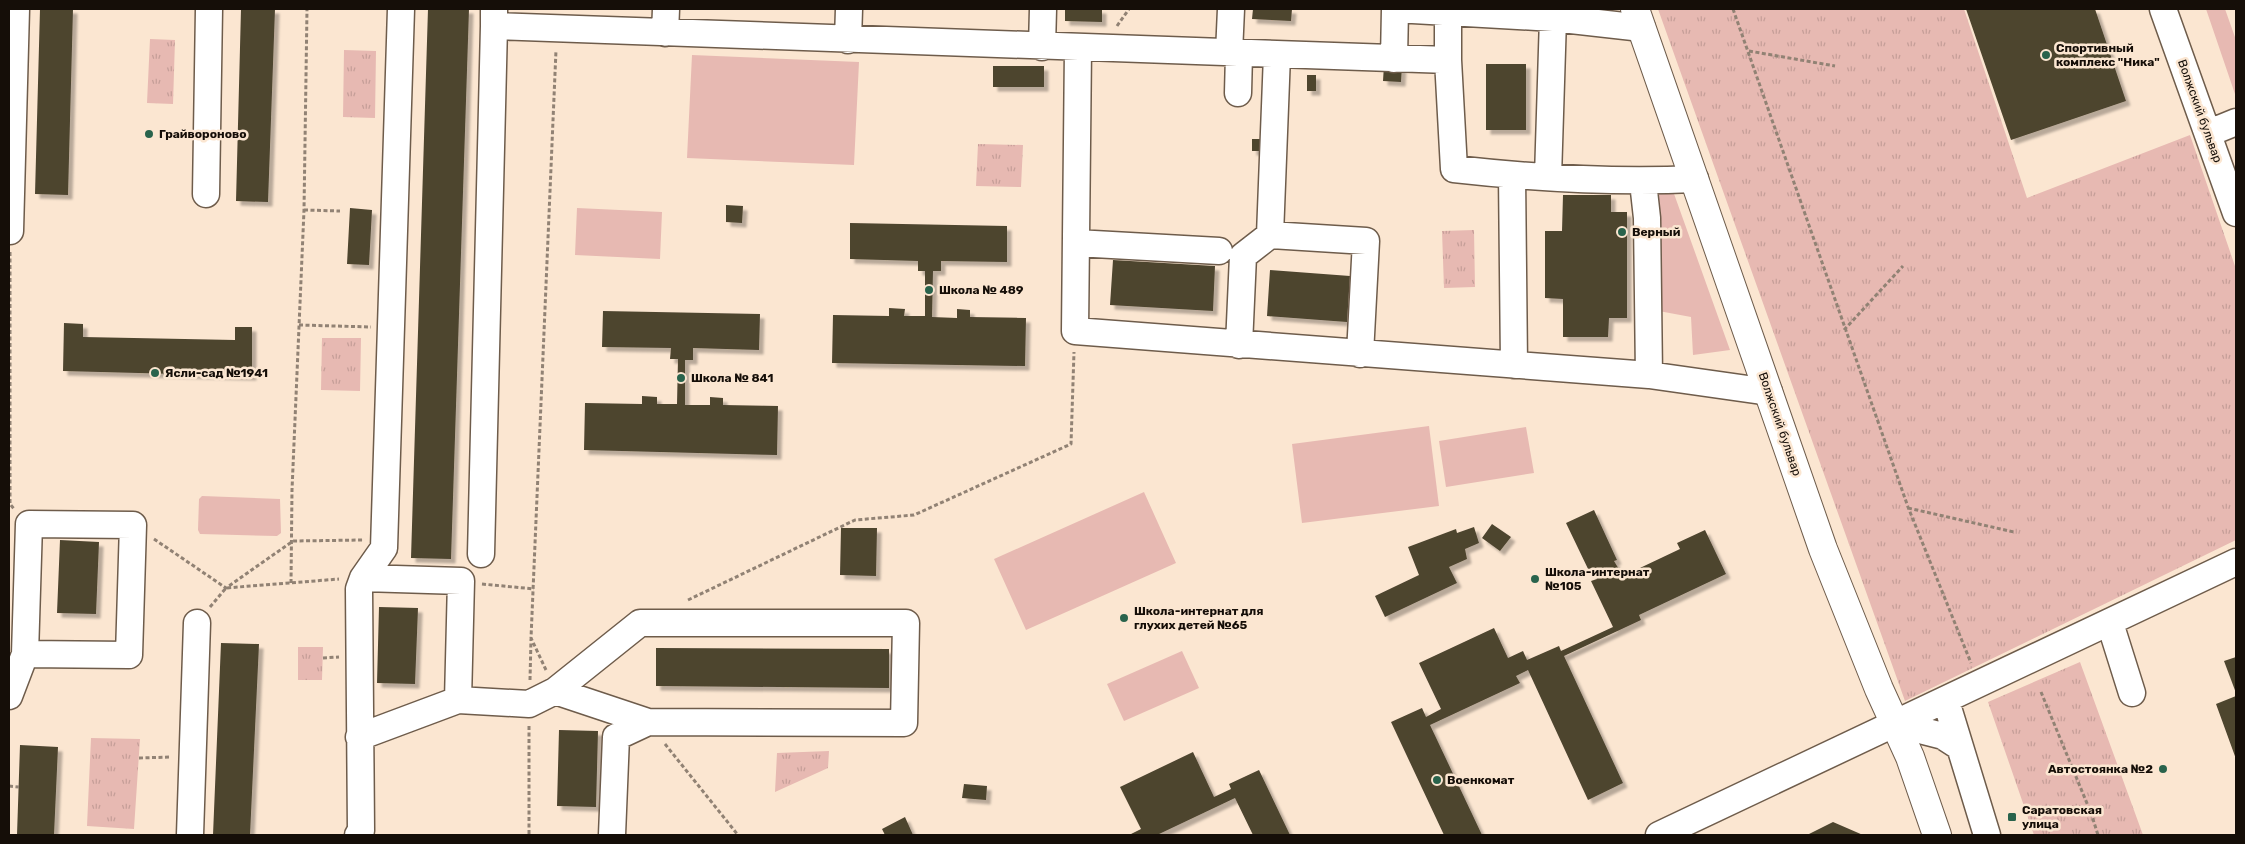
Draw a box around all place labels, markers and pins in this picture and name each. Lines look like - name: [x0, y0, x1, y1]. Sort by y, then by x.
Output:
- place label: Спортивный комплекс "Ника": [2056, 41, 2160, 69]
- marker: Спортивный комплекс "Ника": [2040, 49, 2052, 61]
- place label: Грайвороново: [159, 127, 247, 141]
- marker: Грайвороново: [143, 128, 155, 140]
- place label: Верный: [1632, 225, 1681, 239]
- marker: Верный: [1616, 226, 1628, 238]
- place label: Школа № 489: [939, 283, 1024, 297]
- marker: Школа № 489: [923, 284, 935, 296]
- place label: Ясли-сад №1941: [165, 366, 268, 380]
- marker: Ясли-сад №1941: [149, 367, 161, 379]
- place label: Школа № 841: [691, 371, 773, 385]
- marker: Школа № 841: [675, 372, 687, 384]
- place label: Школа-интернат №105: [1545, 565, 1650, 593]
- marker: Школа-интернат №105: [1529, 573, 1541, 585]
- place label: Школа-интернат для глухих детей №65: [1134, 604, 1263, 632]
- marker: Школа-интернат для глухих детей №65: [1118, 612, 1130, 624]
- place label: Автостоянка №2: [2048, 762, 2153, 776]
- marker: Автостоянка №2: [2157, 763, 2169, 775]
- place label: Военкомат: [1447, 773, 1515, 787]
- marker: Военкомат: [1431, 774, 1443, 786]
- place label: Саратовская улица: [2022, 803, 2102, 831]
- marker: Саратовская улица: [2006, 811, 2018, 823]

